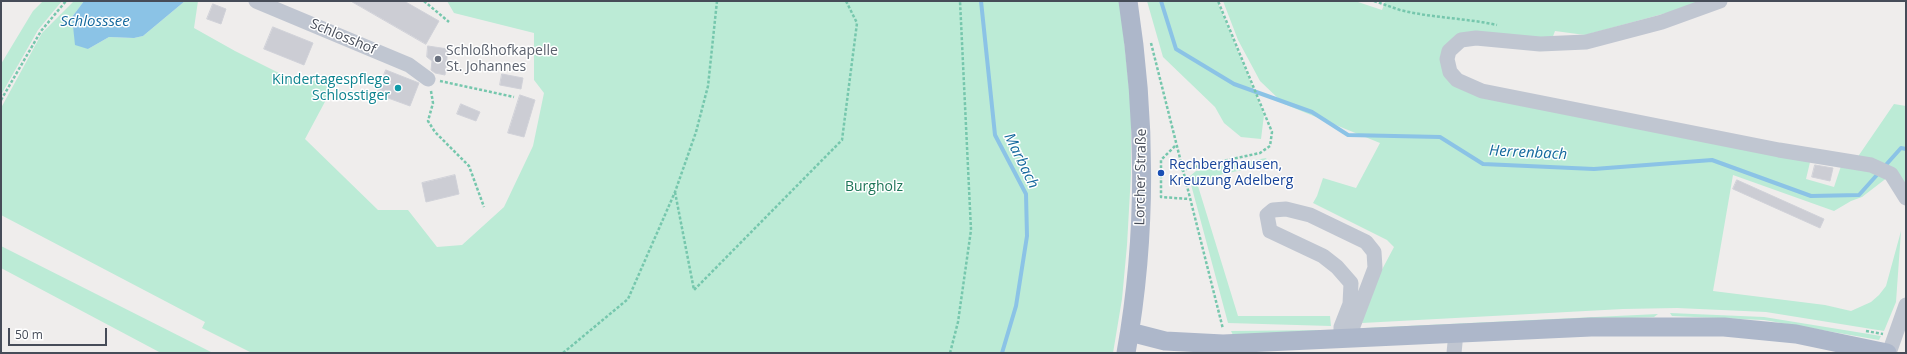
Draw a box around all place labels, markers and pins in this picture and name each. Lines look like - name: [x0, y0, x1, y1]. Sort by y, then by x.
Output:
- place label: Schloßhofkapelle St. Johannes: [446, 43, 558, 76]
- marker: Schloßhofkapelle St. Johannes: [433, 54, 443, 64]
- place label: Kindertagespflege Schlosstiger: [272, 72, 390, 104]
- marker: Kindertagespflege Schlosstiger: [393, 83, 403, 93]
- place label: Rechberghausen, Kreuzung Adelberg: [1169, 157, 1293, 190]
- marker: Rechberghausen, Kreuzung Adelberg: [1156, 168, 1166, 178]

